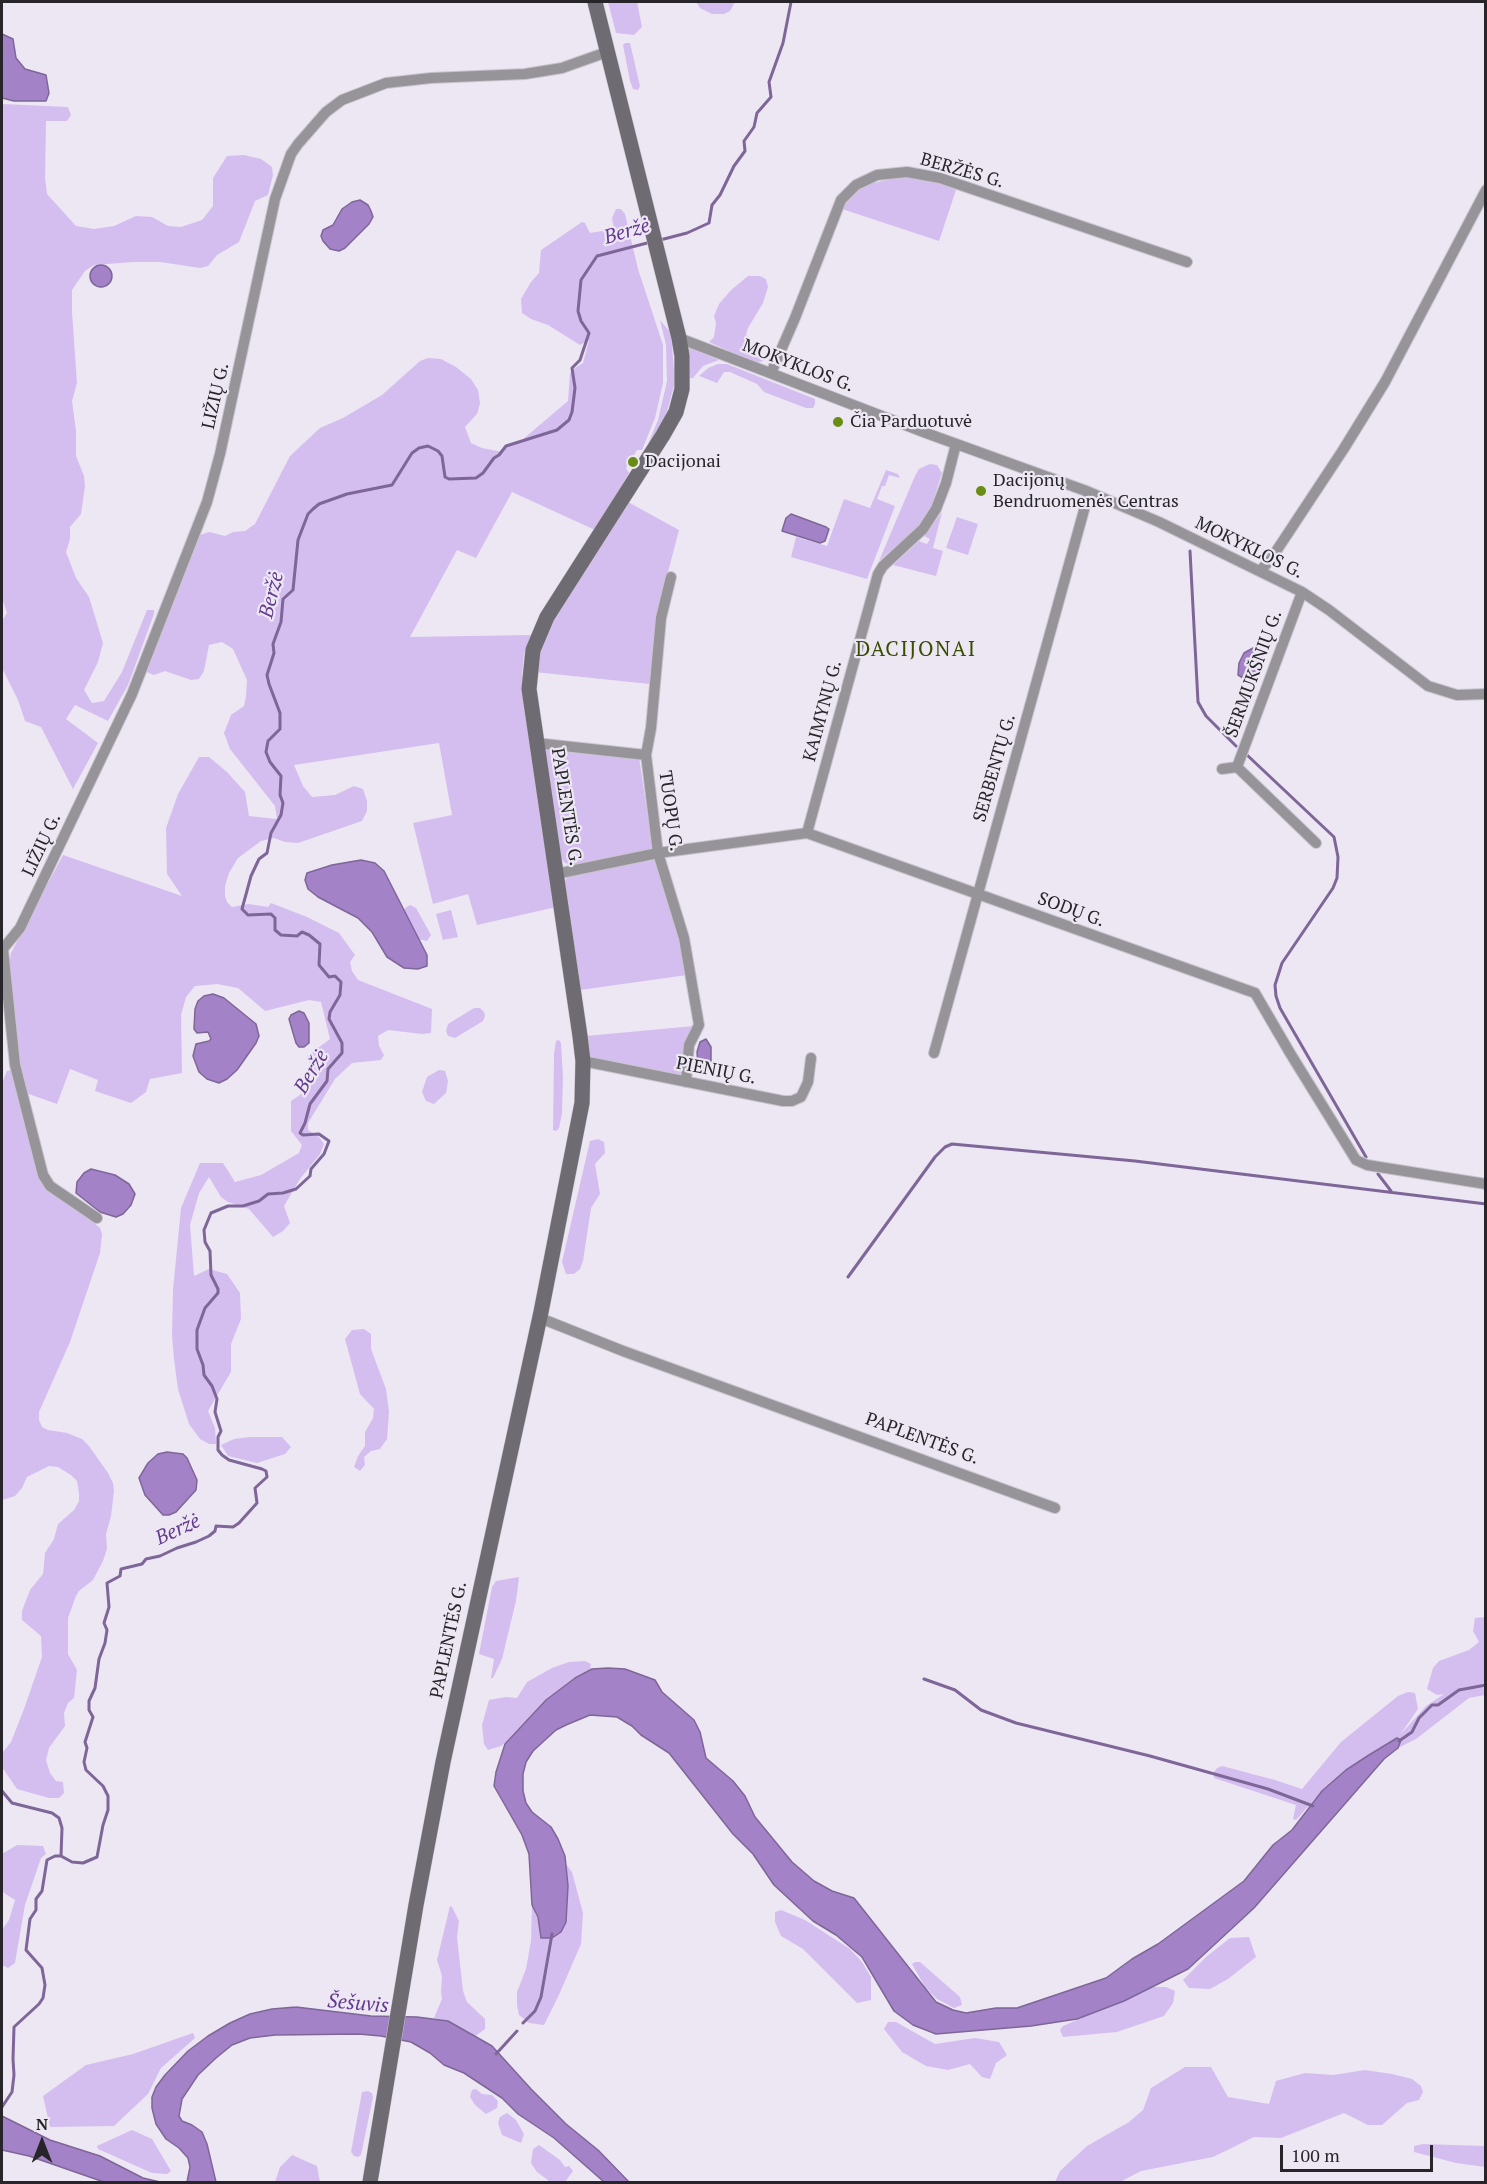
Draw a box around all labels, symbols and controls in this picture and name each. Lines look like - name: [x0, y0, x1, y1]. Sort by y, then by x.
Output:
- street label: BERŽĖS G.: [918, 149, 1006, 193]
- water label: Beržė: [601, 214, 653, 250]
- street label: MOKYKLOS G.: [739, 335, 857, 397]
- street label: LIŽIŲ G.: [198, 361, 234, 431]
- place label: Čia Parduotuvė: [850, 411, 972, 433]
- marker: Čia Parduotuvė: [831, 415, 845, 429]
- place label: Dacijonai: [645, 451, 721, 473]
- marker: Dacijonai: [626, 455, 640, 469]
- place label: Dacijonų Bendruomenės Centras: [993, 470, 1179, 512]
- marker: Dacijonų Bendruomenės Centras: [974, 484, 988, 498]
- street label: MOKYKLOS G.: [1191, 513, 1307, 583]
- water label: Beržė: [255, 569, 289, 621]
- street label: ŠERMUKŠNIŲ G.: [1221, 607, 1287, 741]
- district label: DACIJONAI: [855, 637, 977, 663]
- street label: KAIMYNŲ G.: [799, 658, 847, 764]
- street label: SERBENTŲ G.: [969, 712, 1021, 824]
- street label: PAPLENTĖS G.: [546, 747, 586, 867]
- street label: TUOPŲ G.: [654, 769, 686, 853]
- street label: LIŽIŲ G.: [18, 810, 66, 880]
- street label: SODŲ G.: [1035, 888, 1107, 932]
- water label: Beržė: [290, 1046, 334, 1098]
- street label: PIENIŲ G.: [674, 1053, 758, 1089]
- street label: PAPLENTĖS G.: [862, 1408, 982, 1470]
- water label: Beržė: [152, 1509, 204, 1551]
- street label: PAPLENTĖS G.: [426, 1580, 472, 1700]
- water label: Šešuvis: [326, 1989, 390, 2019]
- north arrow: [12, 2112, 72, 2172]
- text: N: [36, 2113, 48, 2135]
- scale bar: [1283, 2133, 1436, 2171]
- text: 100 m: [1291, 2143, 1340, 2167]

